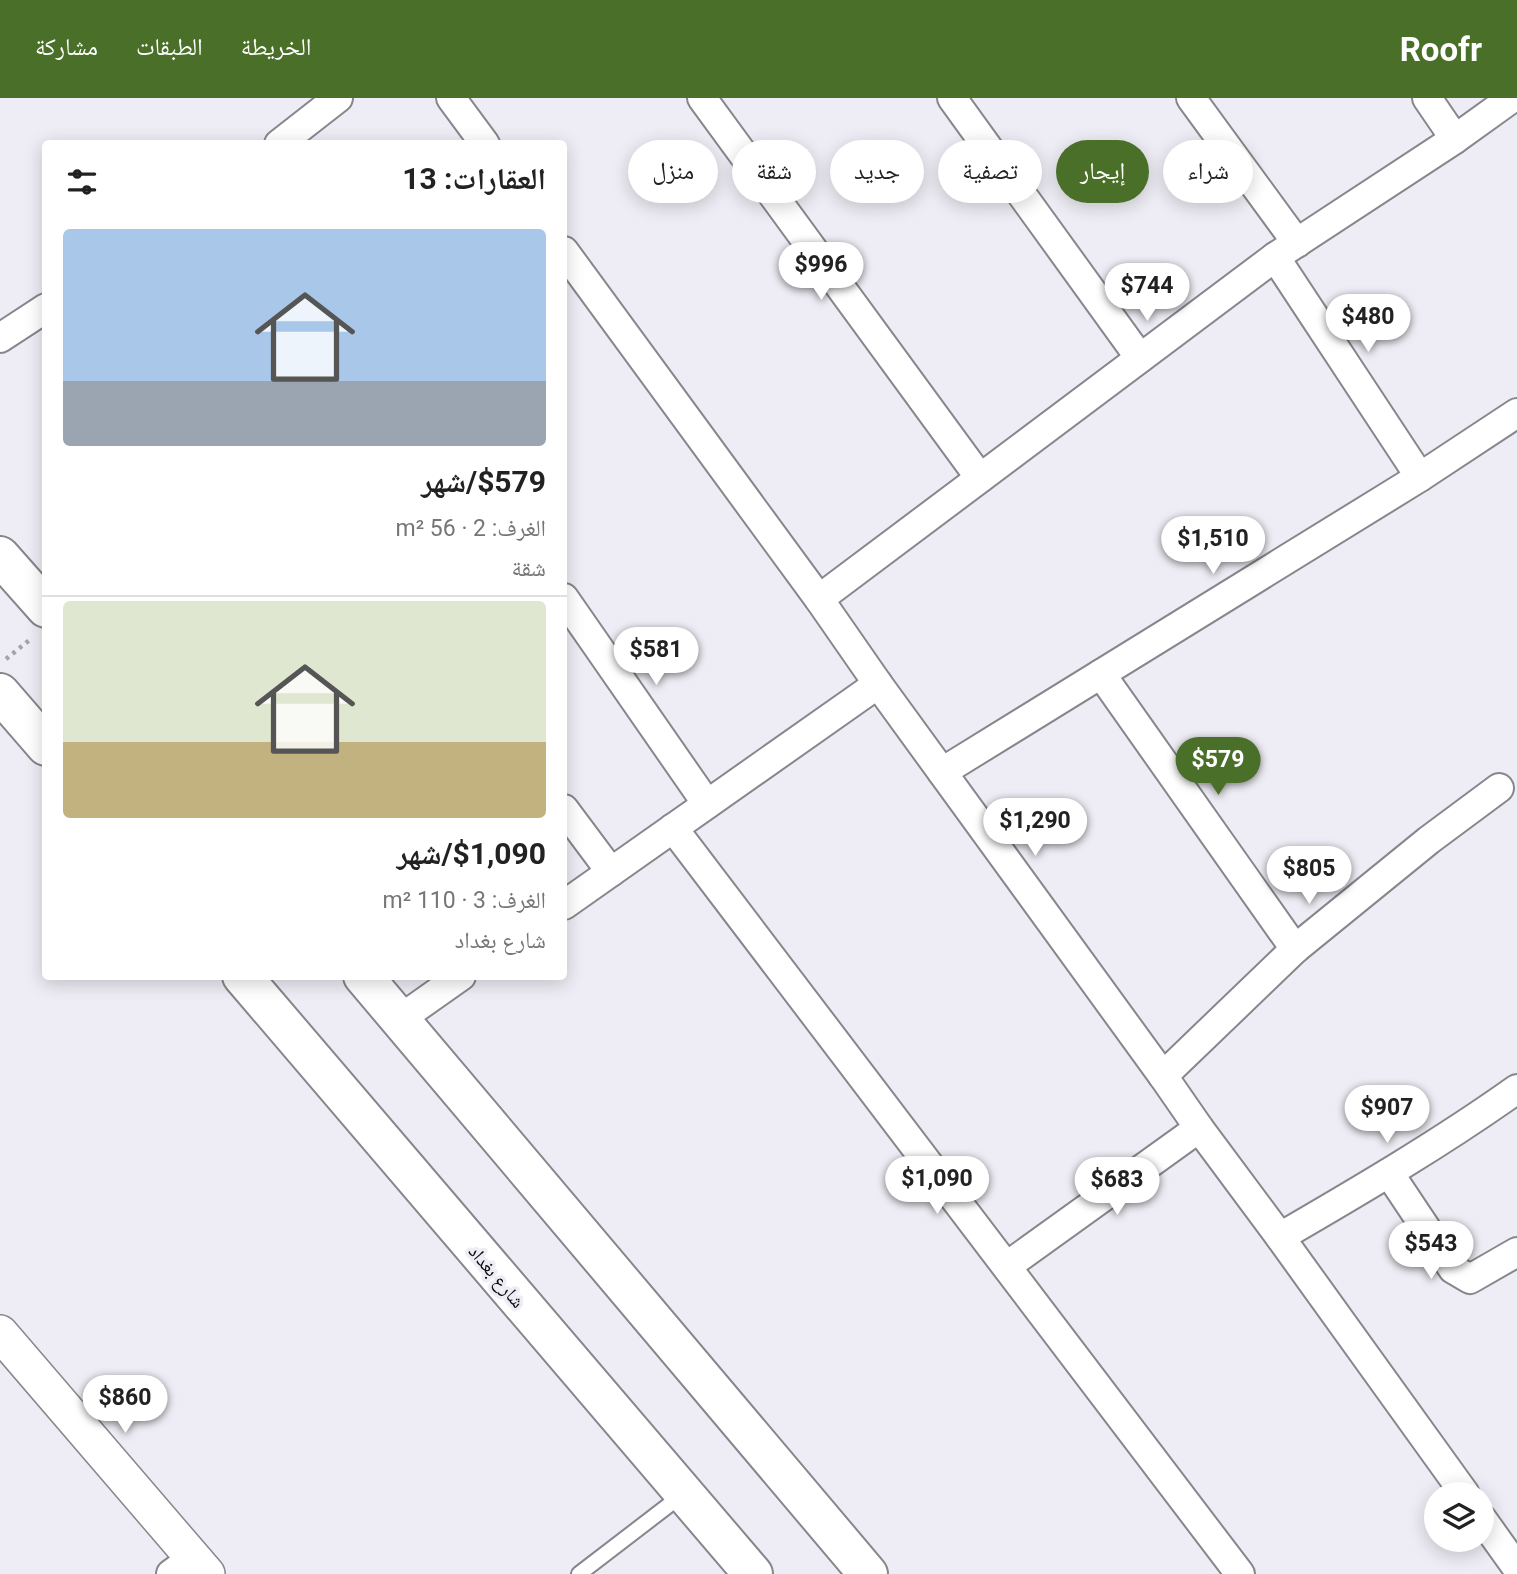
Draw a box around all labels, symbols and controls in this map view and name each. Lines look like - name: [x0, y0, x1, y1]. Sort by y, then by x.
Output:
- text: Roofr: [1400, 30, 1482, 69]
- text: مشاركة: [35, 33, 98, 61]
- text: الطبقات: [136, 33, 203, 61]
- text: الخريطة: [241, 33, 311, 61]
- chip: منزل: [628, 140, 718, 203]
- chip: شقة: [732, 140, 816, 203]
- chip: جديد: [830, 140, 924, 203]
- chip: تصفية: [938, 140, 1042, 203]
- chip: إيجار: [1056, 140, 1149, 203]
- chip: شراء: [1163, 140, 1253, 203]
- text: العقارات: 13: [402, 161, 546, 196]
- icon: filters: [63, 163, 101, 201]
- pin: $996: [780, 242, 862, 302]
- text: $996: [795, 251, 847, 278]
- pin: $744: [1106, 264, 1188, 323]
- text: $744: [1121, 272, 1173, 299]
- icon: home: [242, 274, 368, 400]
- pin: $480: [1327, 294, 1409, 354]
- text: $480: [1342, 303, 1394, 330]
- text: $579/شهر: [421, 464, 546, 499]
- text: الغرف: 2 · 56 m²: [396, 515, 546, 542]
- pin: $1,510: [1156, 517, 1270, 576]
- text: $1,510: [1177, 525, 1249, 552]
- text: شقة: [512, 555, 546, 582]
- pin: $581: [615, 628, 697, 687]
- text: $581: [630, 636, 682, 663]
- icon: home: [242, 646, 368, 772]
- pin: $579: [1177, 738, 1259, 797]
- text: $579: [1192, 746, 1244, 773]
- pin: $1,290: [978, 798, 1092, 858]
- text: $1,290: [999, 807, 1071, 834]
- text: $1,090/شهر: [397, 836, 546, 871]
- pin: $805: [1268, 846, 1350, 906]
- text: $805: [1283, 855, 1335, 882]
- text: الغرف: 3 · 110 m²: [383, 887, 546, 914]
- text: شارع بغداد: [455, 927, 546, 954]
- pin: $907: [1346, 1086, 1428, 1145]
- text: $907: [1361, 1094, 1413, 1121]
- pin: $1,090: [880, 1156, 994, 1216]
- pin: $683: [1076, 1158, 1158, 1217]
- text: $1,090: [901, 1165, 973, 1192]
- text: $683: [1091, 1166, 1143, 1193]
- pin: $543: [1390, 1222, 1472, 1281]
- text: $543: [1405, 1230, 1457, 1257]
- street label: شارع بغداد: [464, 1240, 530, 1313]
- pin: $860: [84, 1376, 166, 1435]
- text: $860: [99, 1384, 151, 1411]
- map controls: [1424, 1482, 1494, 1552]
- button: layers: [1424, 1482, 1494, 1552]

